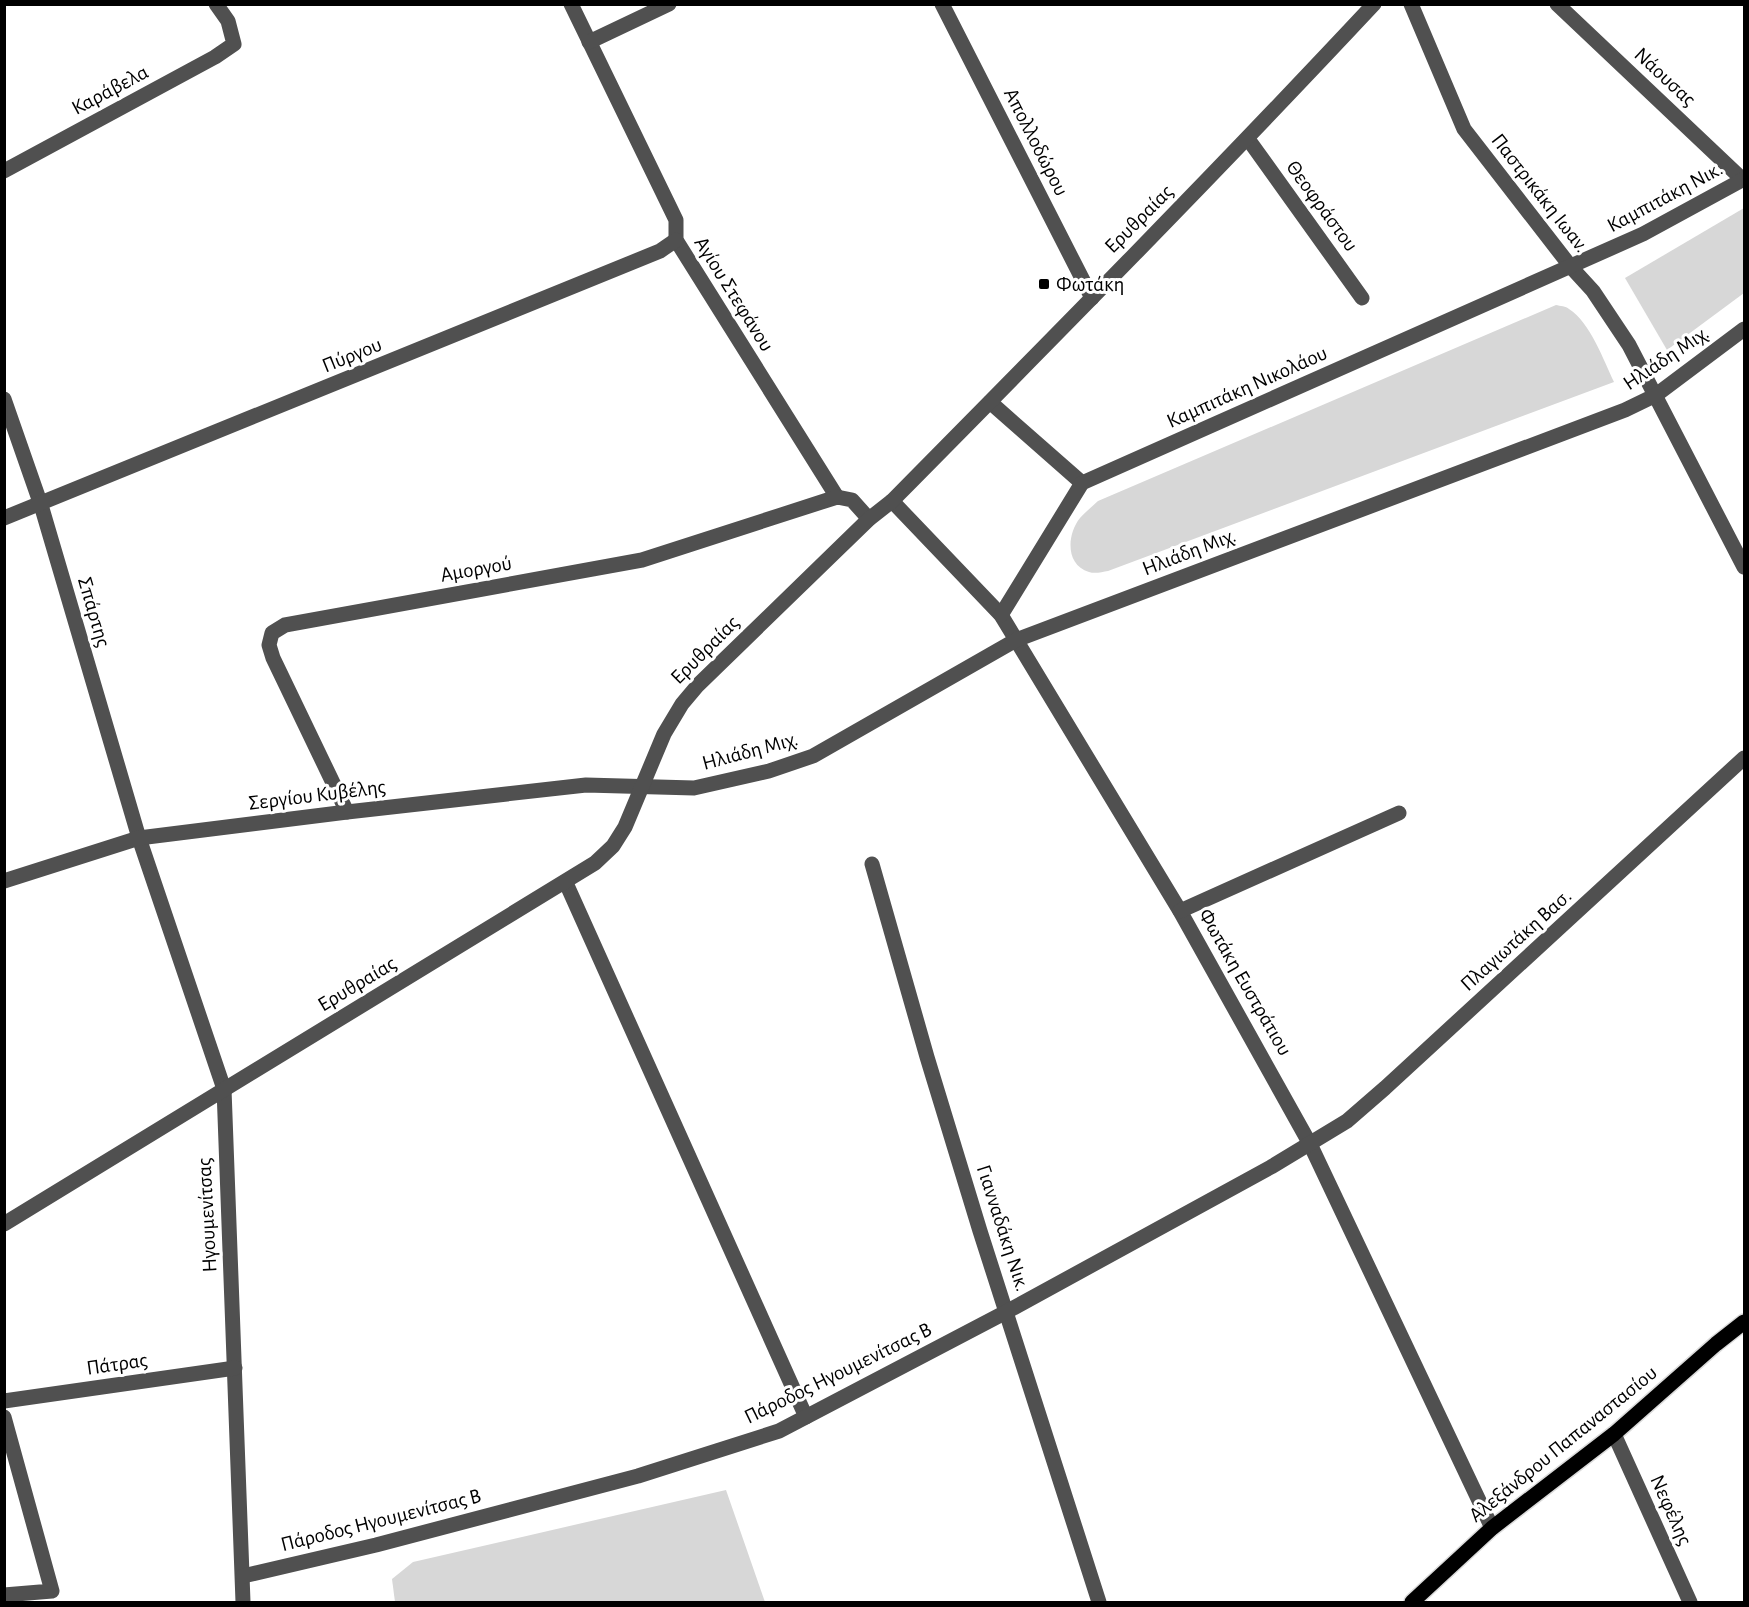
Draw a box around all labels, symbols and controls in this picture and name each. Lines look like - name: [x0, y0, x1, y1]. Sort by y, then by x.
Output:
- street label: Νάουσας: [1630, 44, 1700, 110]
- street label: Καράβελα: [68, 61, 152, 119]
- street label: Απολλοδώρου: [1000, 85, 1072, 199]
- street label: Παστρικάκη Ιωαν.: [1487, 130, 1593, 256]
- street label: Θεοφράστου: [1282, 157, 1362, 255]
- street label: Καμπιτάκη Νικ.: [1604, 158, 1726, 236]
- street label: Ερυθραίας: [1101, 181, 1177, 257]
- street label: Αγίου Στεφάνου: [690, 233, 778, 355]
- place label: Φωτάκη: [1056, 274, 1124, 295]
- marker: Φωτάκη: [1037, 277, 1051, 291]
- street label: Ηλιάδη Μιχ.: [1619, 322, 1713, 394]
- street label: Πύργου: [319, 334, 385, 376]
- street label: Καμπιτάκη Νικολάου: [1164, 342, 1330, 432]
- street label: Ηλιάδη Μιχ.: [1139, 525, 1239, 579]
- street label: Αμοργού: [439, 552, 513, 586]
- street label: Σπάρτης: [74, 575, 114, 649]
- street label: Ερυθραίας: [667, 612, 743, 688]
- street label: Ηλιάδη Μιχ.: [700, 728, 800, 774]
- street label: Σεργίου Κυβέλης: [247, 776, 387, 814]
- street label: Πλαγιωτάκη Βασ.: [1457, 885, 1575, 995]
- street label: Φωτάκη Ευστράτιου: [1194, 905, 1296, 1059]
- street label: Ερυθραίας: [314, 953, 400, 1015]
- street label: Ηγουμενίτσας: [194, 1157, 220, 1273]
- street label: Γιανναδάκη Νικ.: [973, 1162, 1033, 1294]
- street label: Πάροδος Ηγουμενίτσας Β: [741, 1319, 935, 1427]
- street label: Πάτρας: [85, 1349, 149, 1379]
- street label: Αλεξάνδρου Παπαναστασίου: [1465, 1362, 1662, 1527]
- street label: Νεφέλης: [1646, 1472, 1696, 1548]
- street label: Πάροδος Ηγουμενίτσας Β: [279, 1485, 483, 1555]

